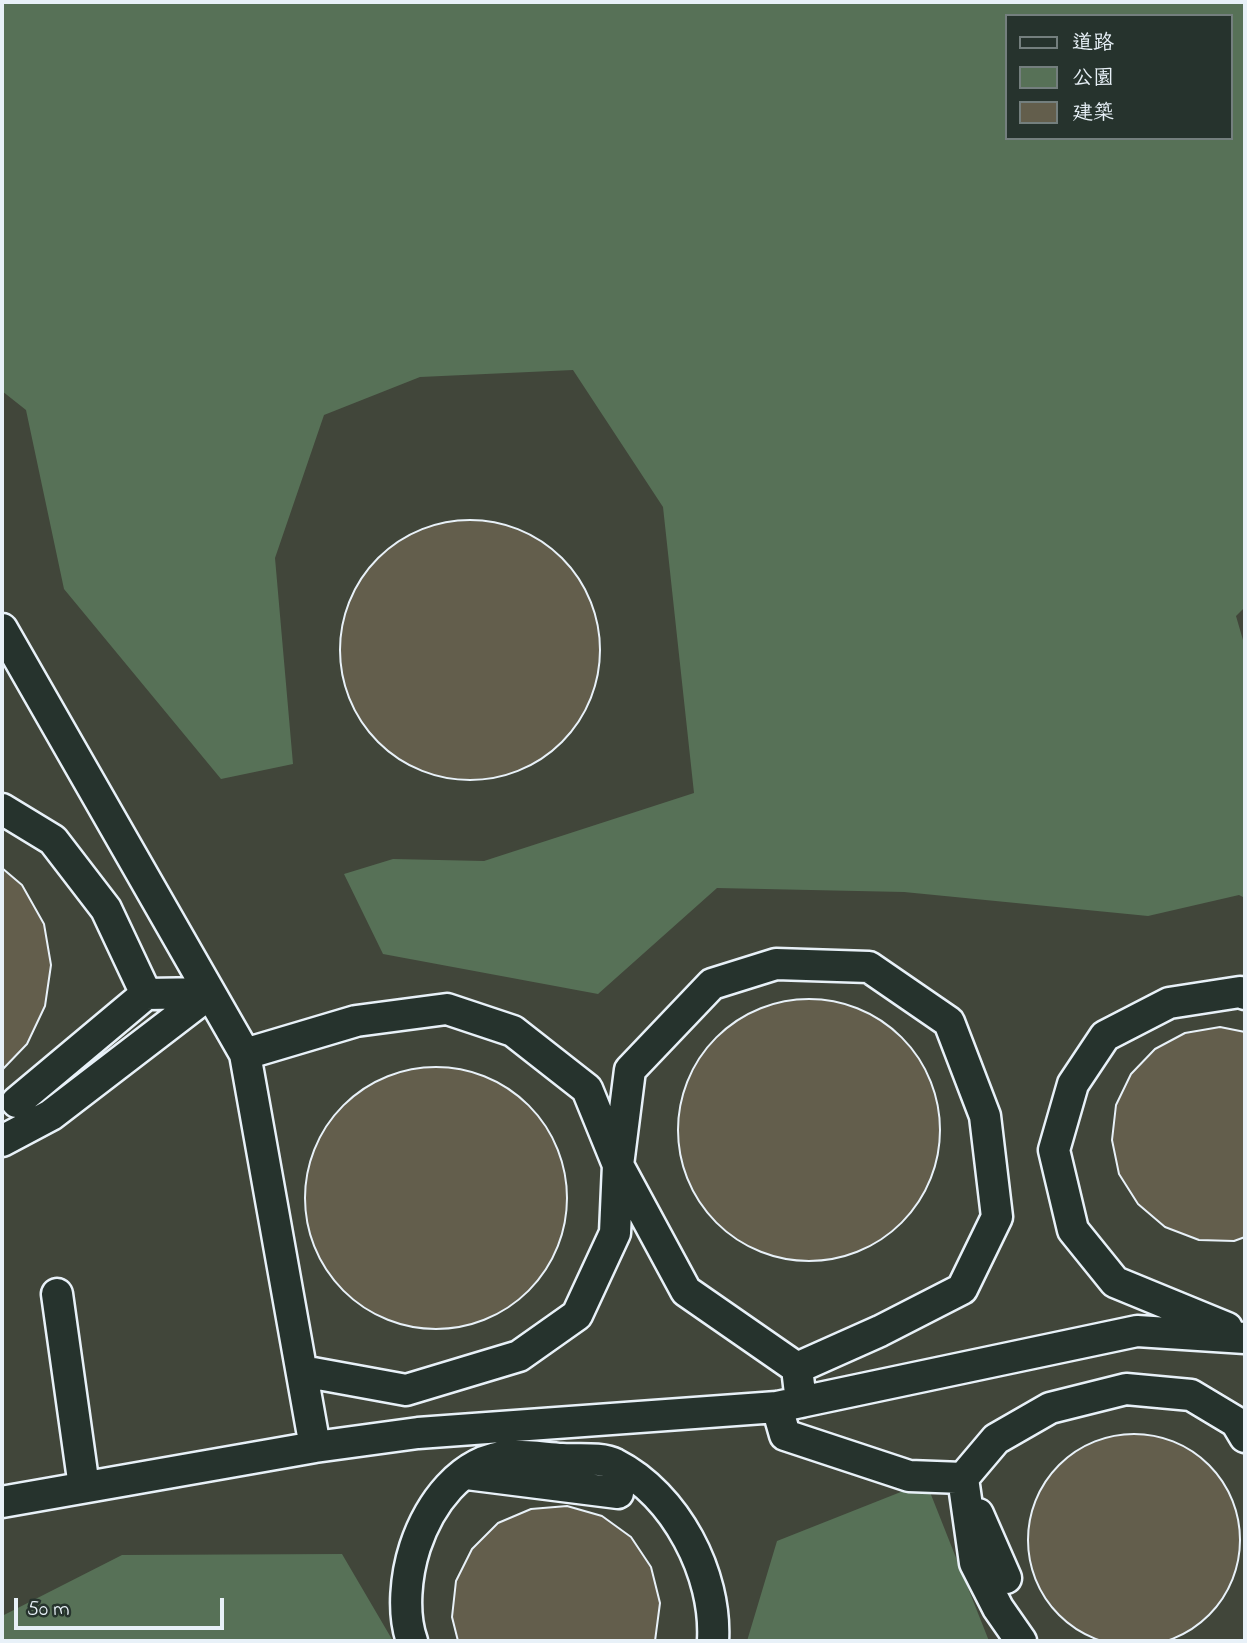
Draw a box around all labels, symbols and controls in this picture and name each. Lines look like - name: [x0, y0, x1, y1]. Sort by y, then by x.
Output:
- legend: [1006, 14, 1233, 140]
- text: 道路: [1072, 29, 1114, 59]
- text: 公園: [1072, 64, 1114, 94]
- text: 建築: [1072, 99, 1114, 129]
- scale bar: [18, 1584, 228, 1628]
- text: 50 m: [27, 1595, 70, 1625]

